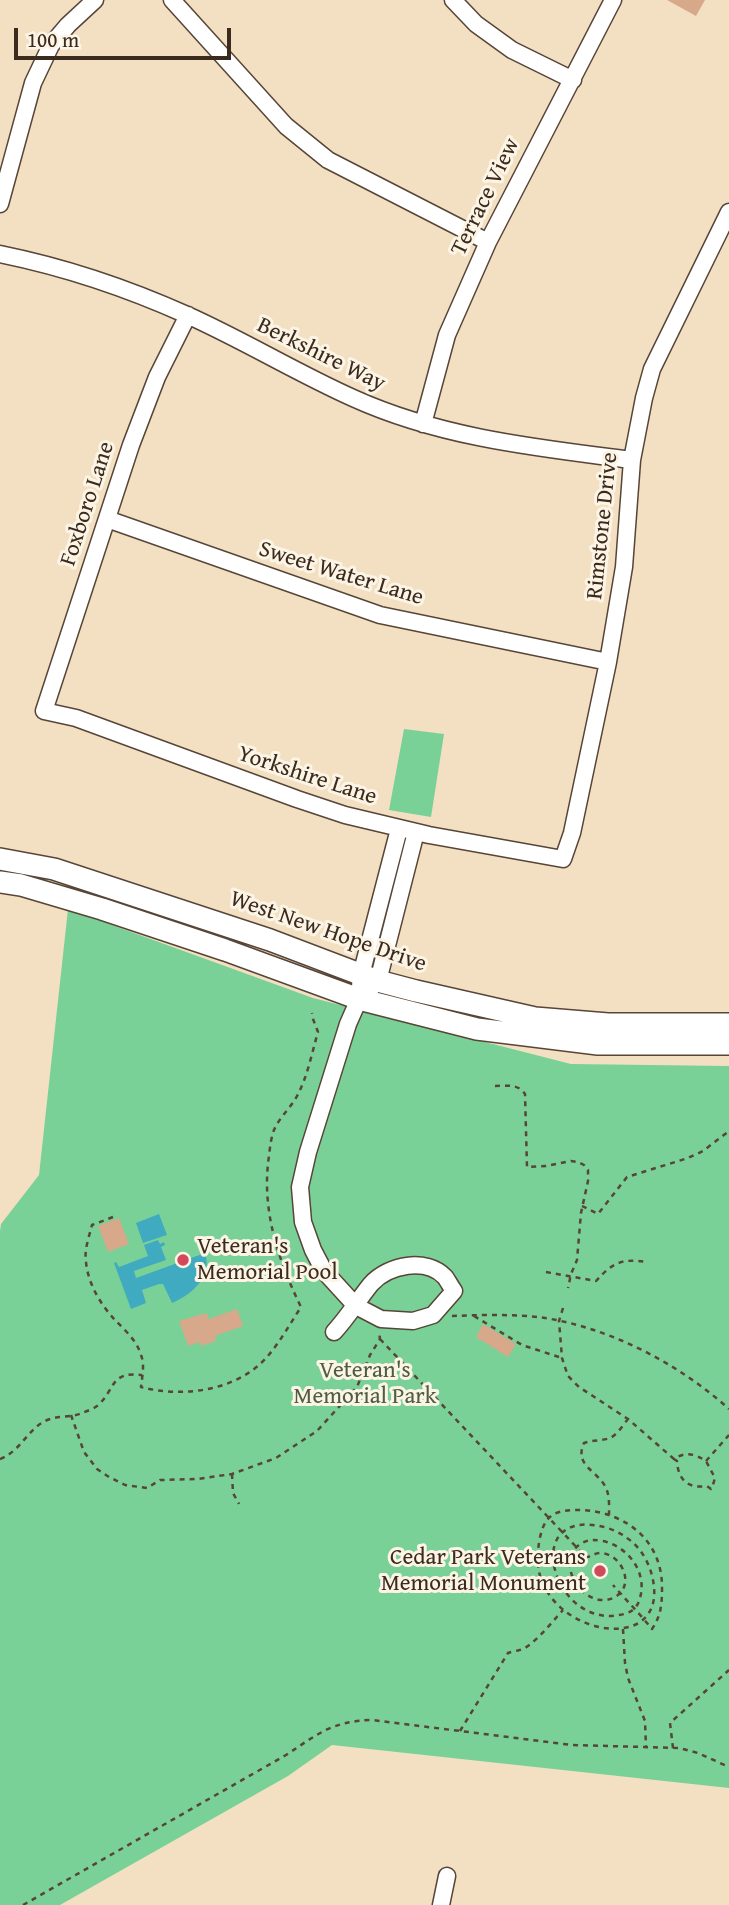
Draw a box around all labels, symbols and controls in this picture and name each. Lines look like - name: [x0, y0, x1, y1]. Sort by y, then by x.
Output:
- scale bar: [18, 14, 234, 58]
- text: 100 m: [27, 24, 79, 55]
- street label: Terrace View: [446, 134, 526, 260]
- street label: Berkshire Way: [252, 312, 390, 398]
- street label: Foxboro Lane: [55, 439, 121, 569]
- street label: Rimstone Drive: [582, 451, 624, 601]
- street label: Sweet Water Lane: [255, 536, 427, 612]
- street label: Yorkshire Lane: [234, 741, 380, 811]
- street label: West New Hope Drive: [226, 885, 430, 979]
- place label: Veteran's Memorial Pool: [197, 1233, 338, 1287]
- marker: Veteran's Memorial Pool: [175, 1252, 191, 1268]
- park label: Veteran's Memorial Park: [294, 1357, 436, 1411]
- place label: Cedar Park Veterans Memorial Monument: [381, 1544, 586, 1598]
- marker: Cedar Park Veterans Memorial Monument: [592, 1563, 608, 1579]

